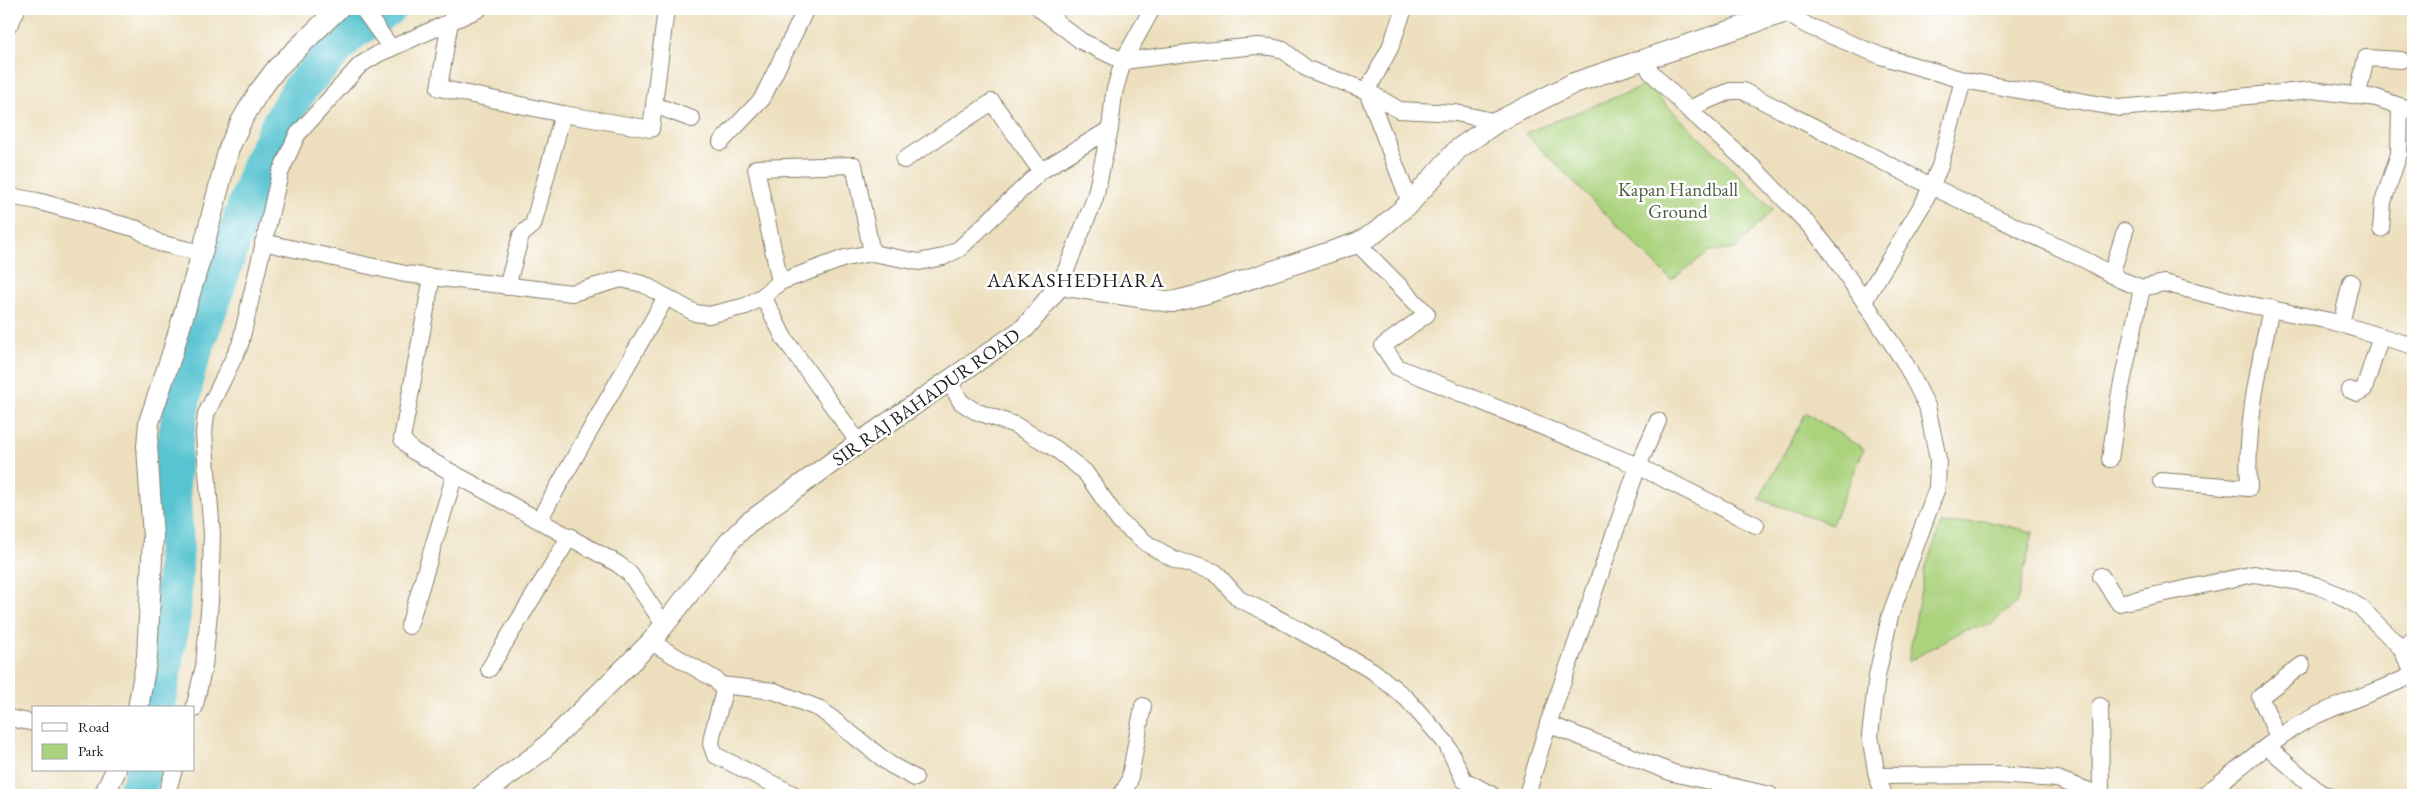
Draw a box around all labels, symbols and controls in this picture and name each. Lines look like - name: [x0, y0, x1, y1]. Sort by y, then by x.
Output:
- park label: Kapan Handball Ground: [1618, 177, 1739, 224]
- district label: AAKASHEDHARA: [986, 267, 1165, 293]
- street label: SIR RAJ BAHADUR ROAD: [827, 323, 1025, 471]
- legend: [32, 706, 195, 772]
- text: Road: [78, 717, 110, 736]
- text: Park: [78, 741, 105, 760]

